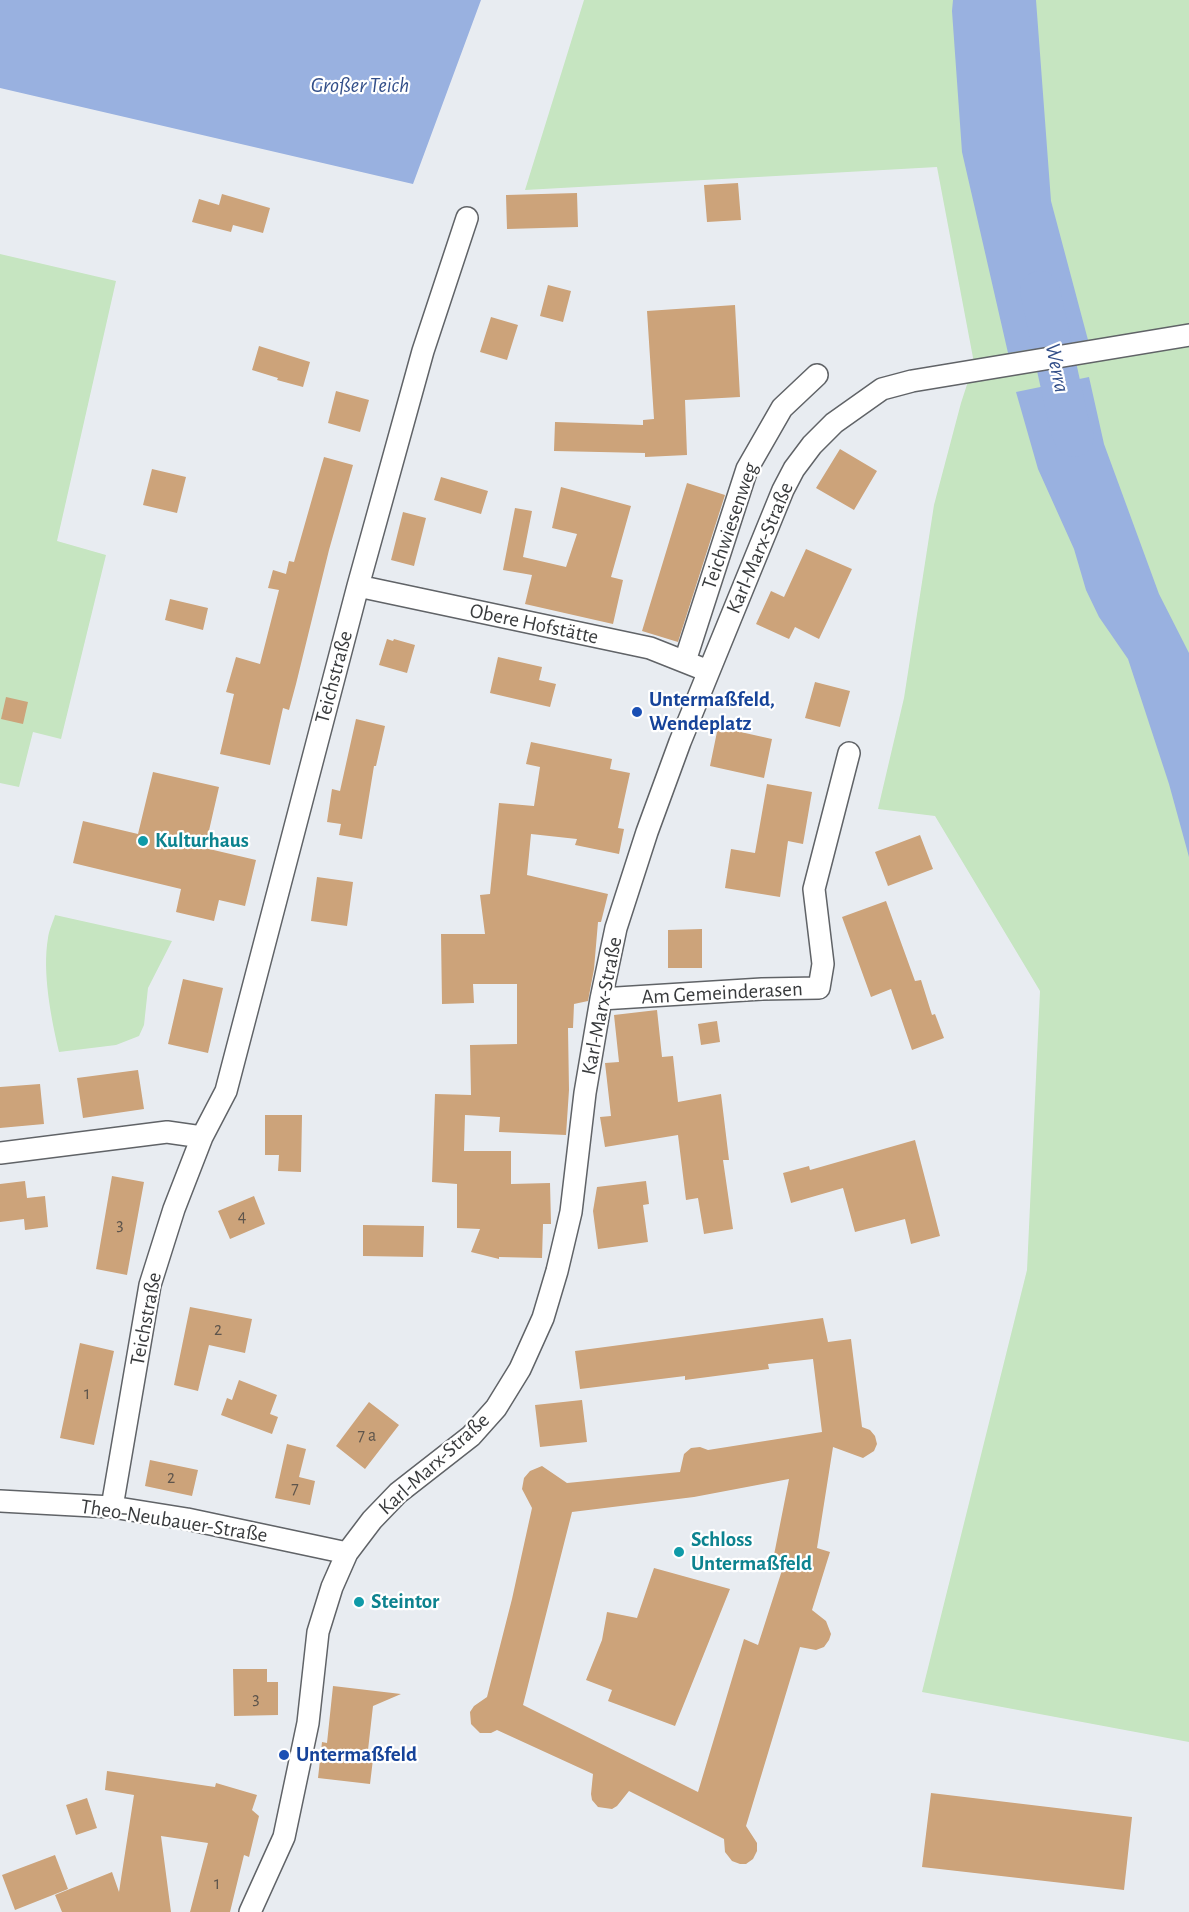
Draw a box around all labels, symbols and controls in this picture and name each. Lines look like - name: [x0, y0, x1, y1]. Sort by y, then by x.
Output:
- water label: Großer Teich: [311, 72, 409, 98]
- water label: Werra: [1039, 341, 1075, 395]
- street label: Teichwiesenweg: [696, 459, 764, 593]
- street label: Karl-Marx-Straße: [721, 478, 799, 618]
- street label: Obere Hofstätte: [467, 598, 601, 650]
- street label: Teichstraße: [310, 628, 358, 726]
- place label: Untermaßfeld, Wendeplatz: [649, 687, 775, 737]
- marker: Untermaßfeld, Wendeplatz: [630, 705, 644, 719]
- place label: Kulturhaus: [155, 828, 249, 854]
- marker: Kulturhaus: [136, 834, 150, 848]
- street label: Karl-Marx-Straße: [576, 935, 628, 1077]
- street label: Am Gemeinderasen: [641, 976, 803, 1010]
- house number: 4: [238, 1206, 246, 1228]
- house number: 3: [116, 1214, 124, 1236]
- street label: Teichstraße: [125, 1270, 167, 1368]
- house number: 2: [214, 1319, 222, 1341]
- house number: 1: [84, 1383, 90, 1405]
- street label: Karl-Marx-Straße: [373, 1408, 495, 1520]
- house number: 7 a: [358, 1425, 376, 1447]
- house number: 2: [167, 1467, 175, 1489]
- house number: 7: [291, 1478, 299, 1500]
- street label: Theo-Neubauer-Straße: [79, 1494, 269, 1548]
- place label: Schloss Untermaßfeld: [691, 1527, 812, 1577]
- marker: Schloss Untermaßfeld: [672, 1545, 686, 1559]
- place label: Steintor: [371, 1589, 439, 1615]
- marker: Steintor: [352, 1595, 366, 1609]
- house number: 3: [252, 1688, 260, 1710]
- place label: Untermaßfeld: [296, 1742, 417, 1768]
- marker: Untermaßfeld: [277, 1748, 291, 1762]
- house number: 1: [214, 1873, 220, 1895]

